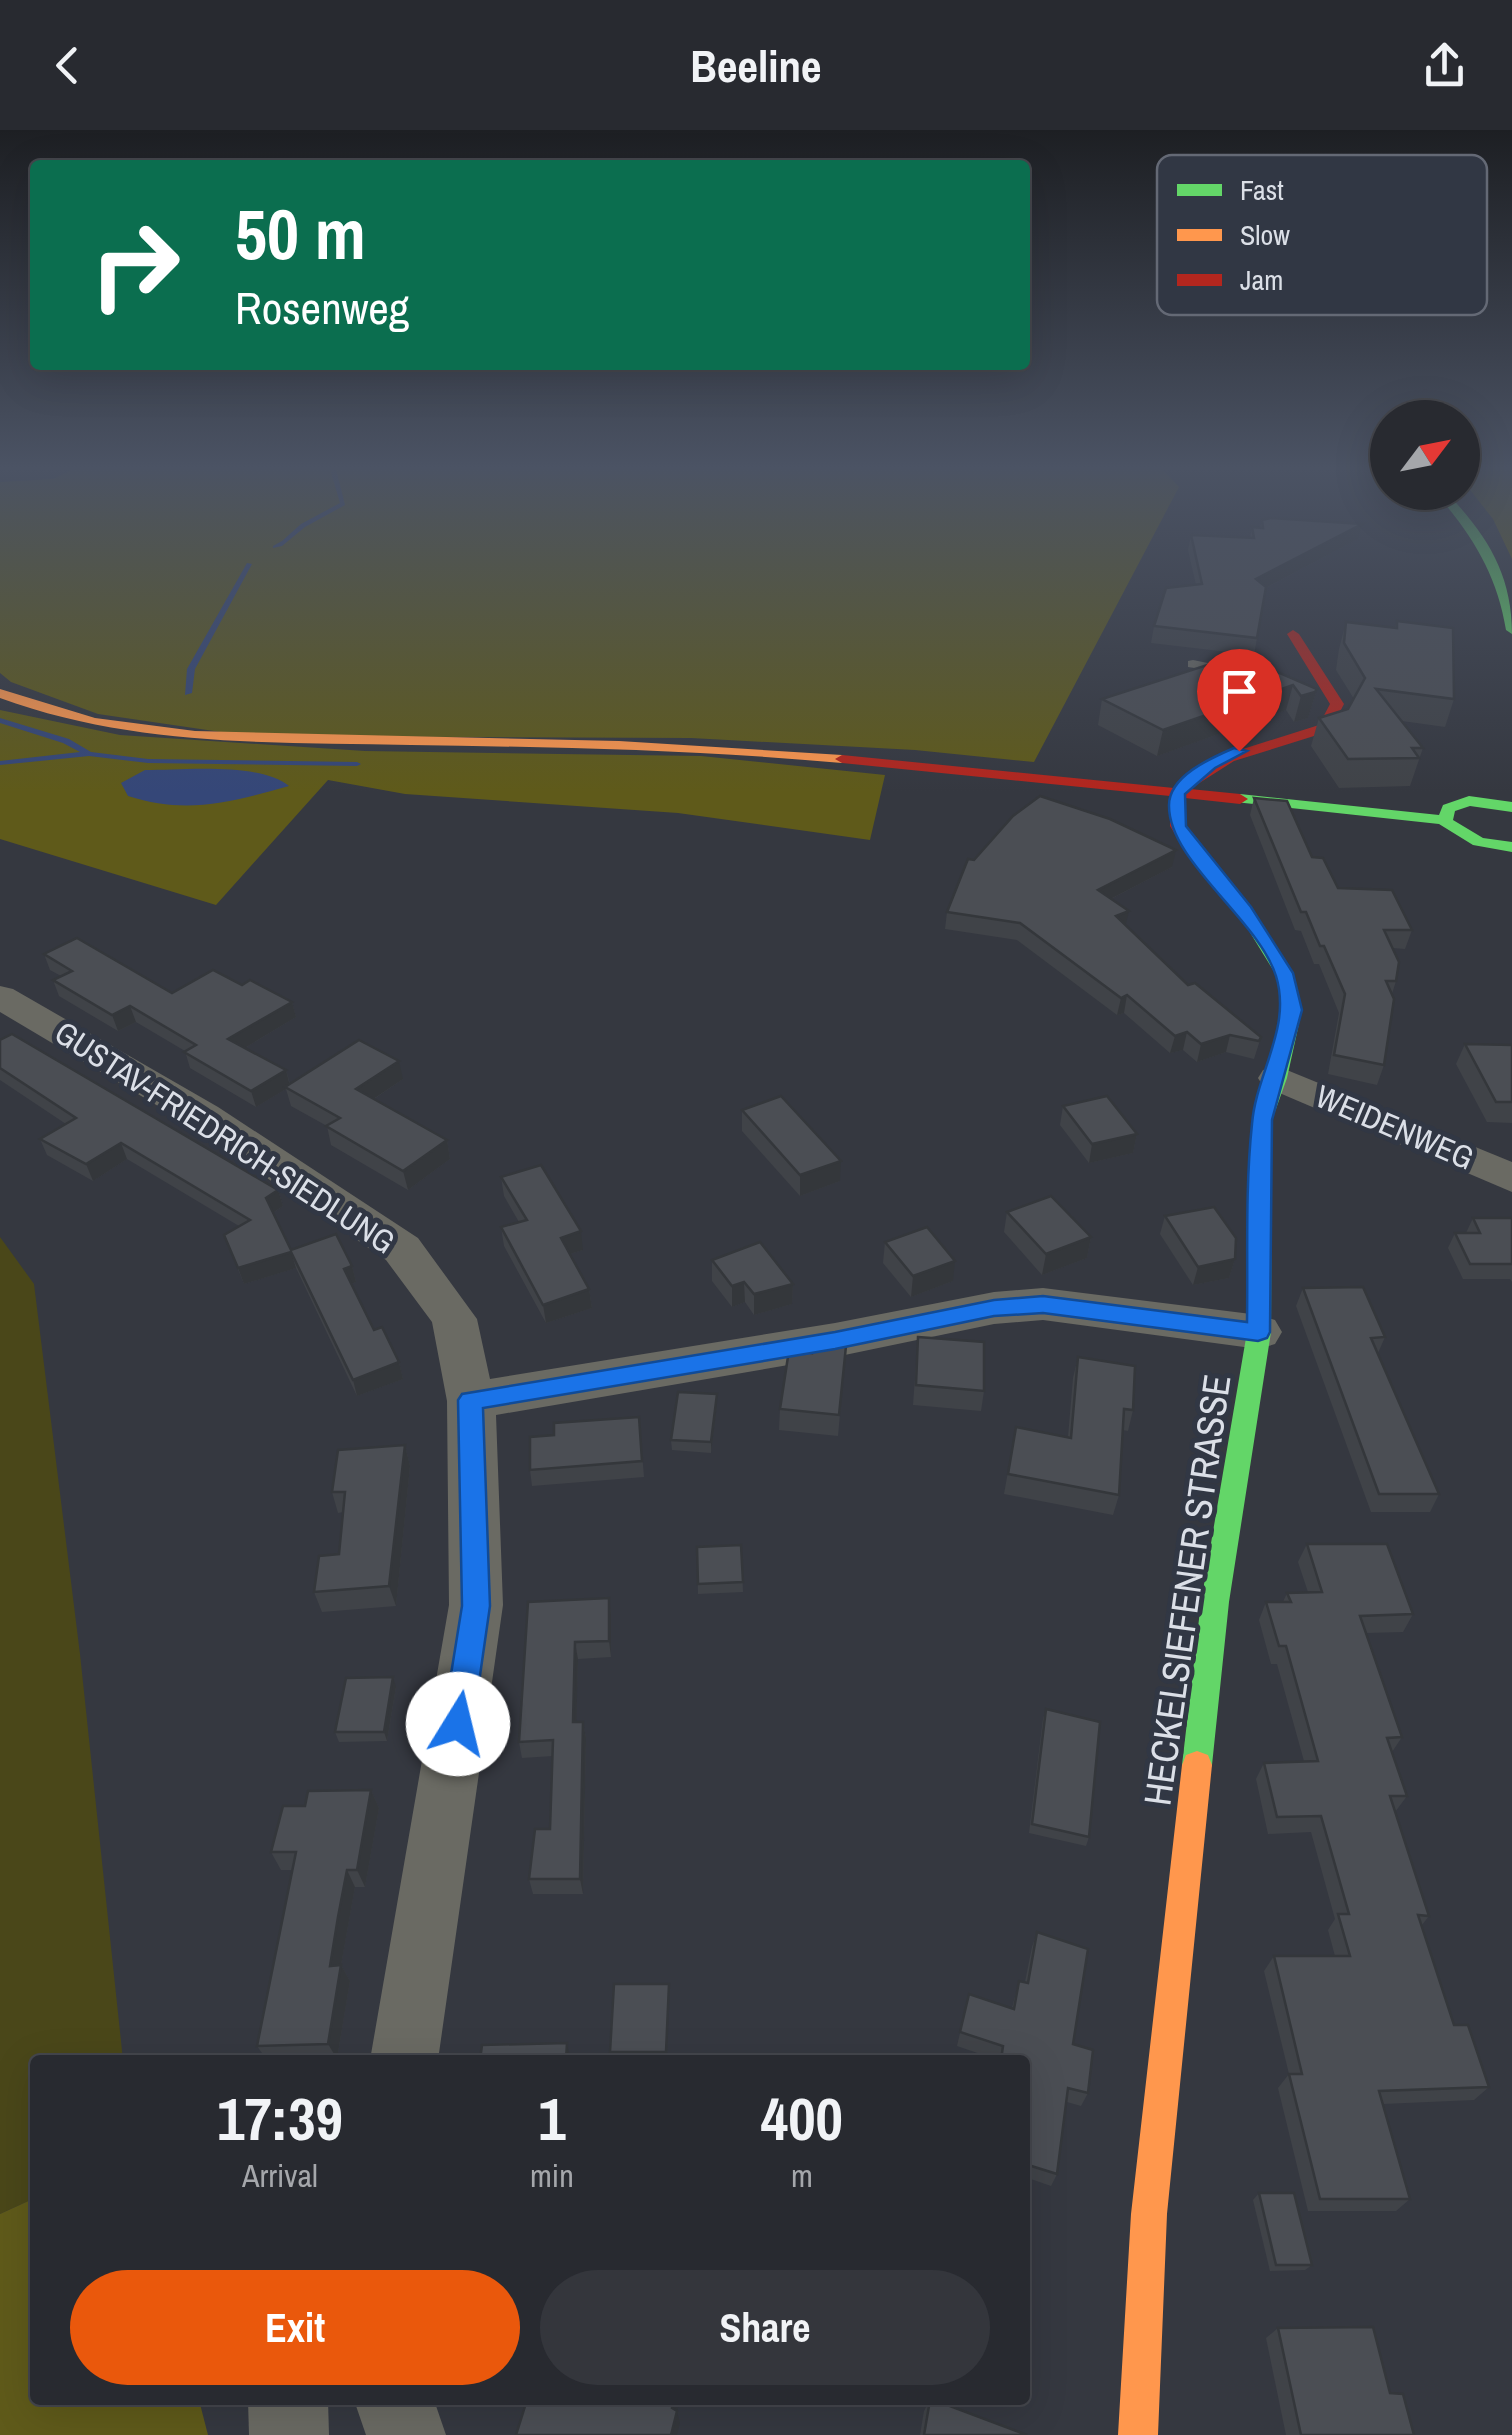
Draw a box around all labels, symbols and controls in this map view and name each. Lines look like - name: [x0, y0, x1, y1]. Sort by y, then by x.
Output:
- text: Beeline: [690, 35, 822, 96]
- icon: back: [40, 38, 95, 93]
- icon: share: [1417, 38, 1472, 93]
- legend: [1157, 155, 1487, 315]
- text: Fast: [1240, 171, 1284, 209]
- text: 50 m: [235, 187, 366, 281]
- icon: right: [70, 200, 200, 330]
- text: Slow: [1240, 216, 1290, 254]
- text: Jam: [1240, 261, 1283, 299]
- text: Rosenweg: [235, 277, 409, 338]
- north arrow: [1370, 400, 1480, 510]
- map controls: [1370, 400, 1480, 510]
- pin: [1197, 649, 1282, 752]
- icon: arrive: [1212, 664, 1267, 719]
- street label: GUSTAV-FRIEDRICH-SIEDLUNG: [47, 1011, 403, 1263]
- street label: WEIDENWEG: [1309, 1074, 1481, 1180]
- street label: HECKELSIEFENER STRASSE: [1132, 1371, 1242, 1809]
- position arrow: [406, 1672, 510, 1776]
- text: 17:39: [217, 2078, 343, 2159]
- text: 1: [538, 2078, 566, 2159]
- text: 400: [761, 2078, 843, 2159]
- text: Arrival: [242, 2154, 318, 2197]
- text: min: [530, 2154, 574, 2197]
- text: m: [791, 2154, 813, 2197]
- button: Exit: [70, 2270, 520, 2385]
- button: Share: [540, 2270, 990, 2385]

